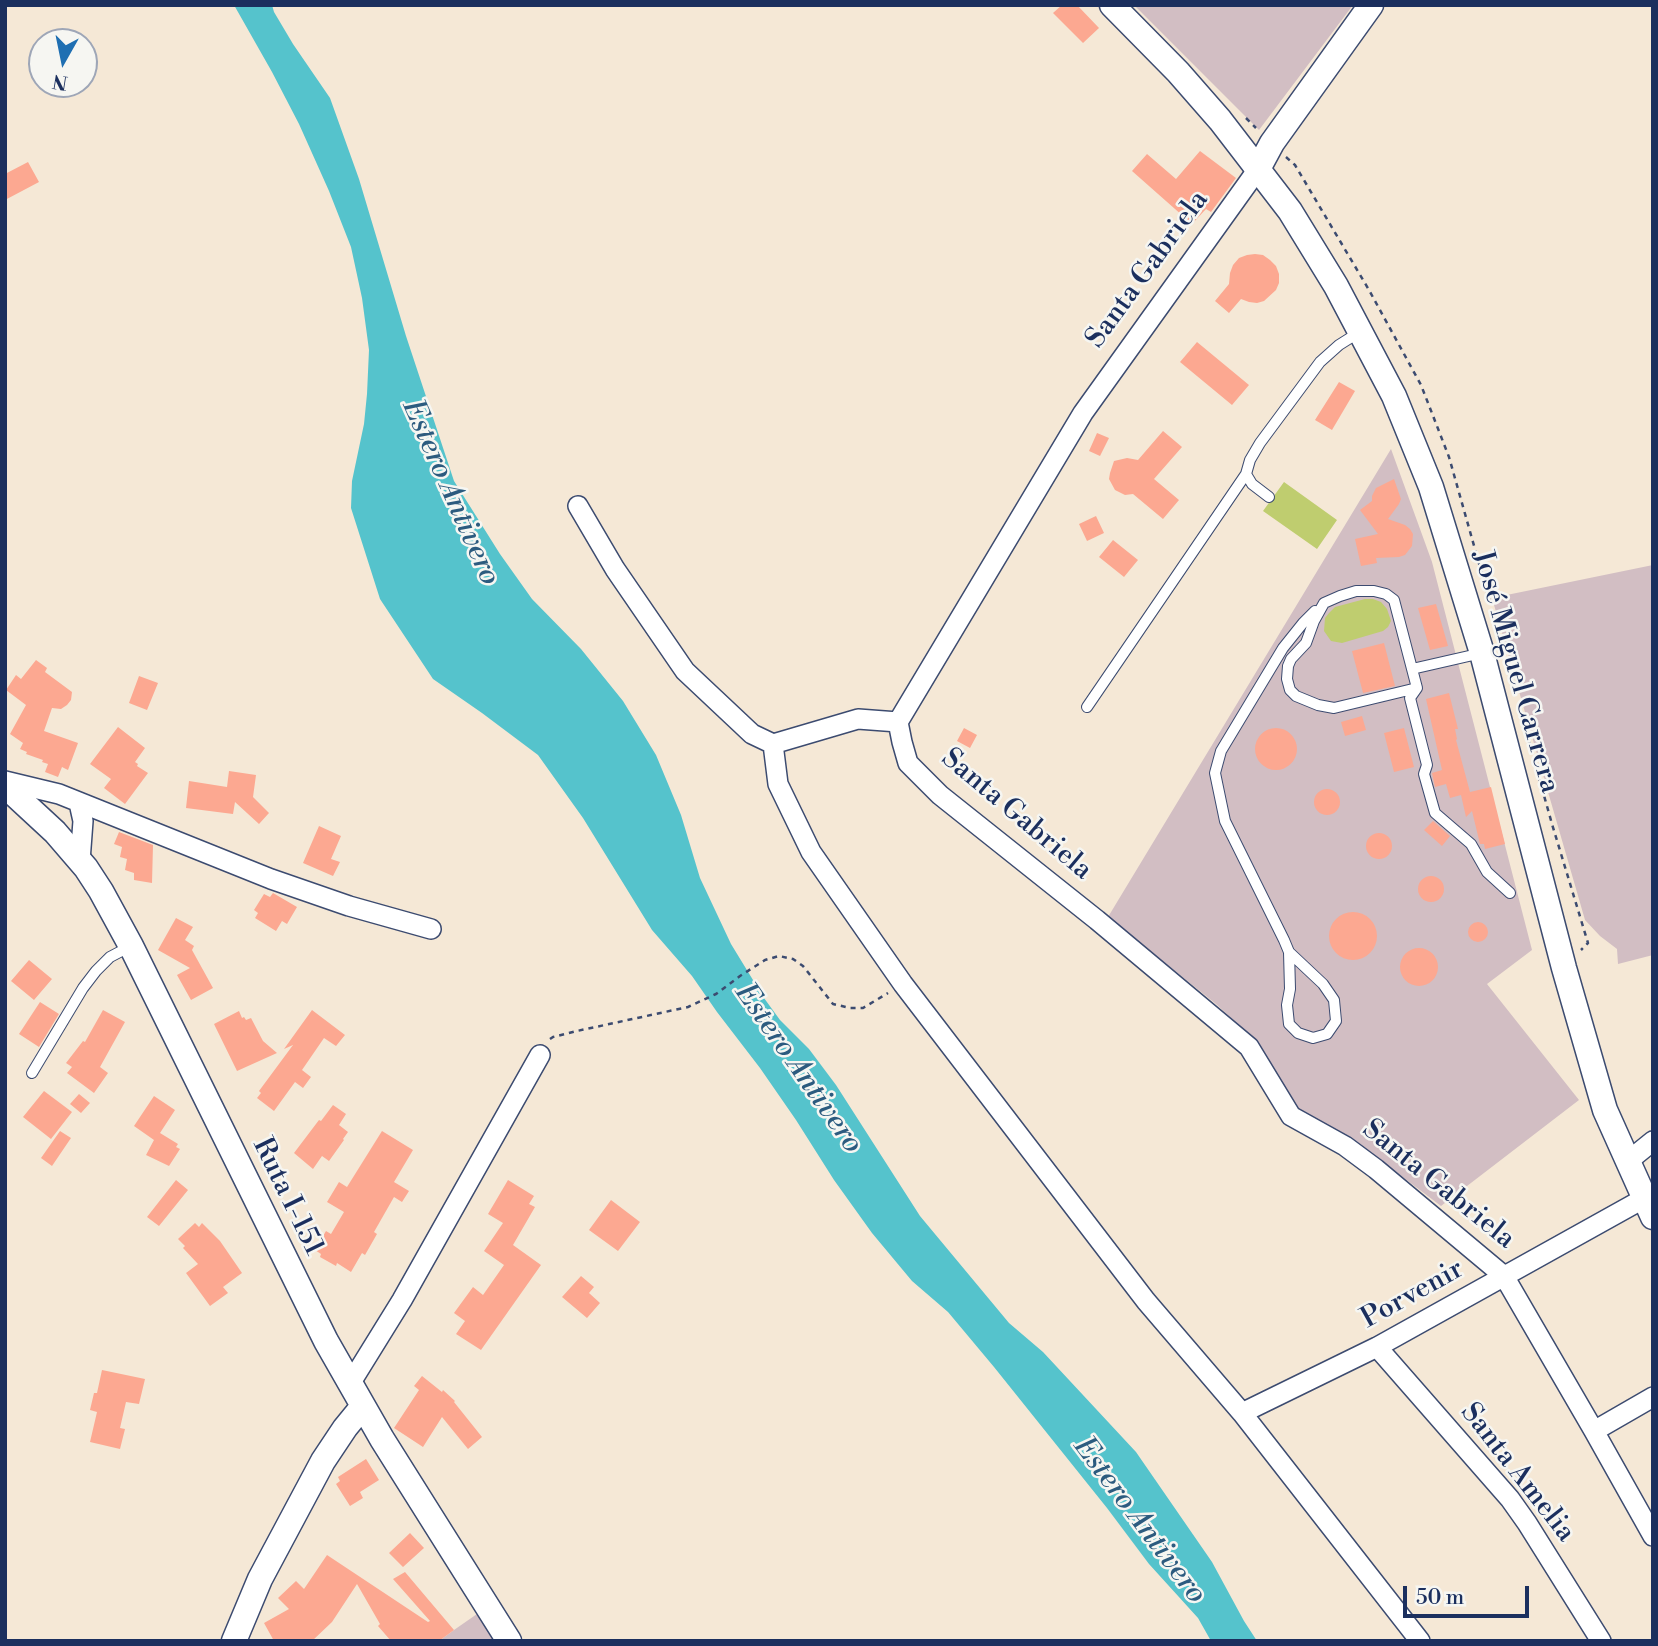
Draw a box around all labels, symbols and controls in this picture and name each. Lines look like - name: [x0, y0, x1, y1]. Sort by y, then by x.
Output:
- north arrow: [28, 28, 98, 98]
- text: N: [51, 69, 69, 95]
- street label: Santa Gabriela: [1080, 185, 1216, 355]
- water label: Estero Antivero: [393, 395, 507, 591]
- street label: José Miguel Carrera: [1464, 547, 1566, 797]
- street label: Santa Gabriela: [934, 742, 1098, 888]
- water label: Estero Antivero: [726, 977, 870, 1161]
- street label: Santa Gabriela: [1355, 1113, 1521, 1257]
- street label: Ruta I-151: [244, 1133, 330, 1261]
- street label: Porvenir: [1356, 1253, 1470, 1337]
- street label: Santa Amelia: [1452, 1397, 1582, 1549]
- water label: Estero Antivero: [1065, 1431, 1213, 1611]
- scale bar: [1406, 1572, 1532, 1616]
- text: 50 m: [1416, 1585, 1464, 1611]

